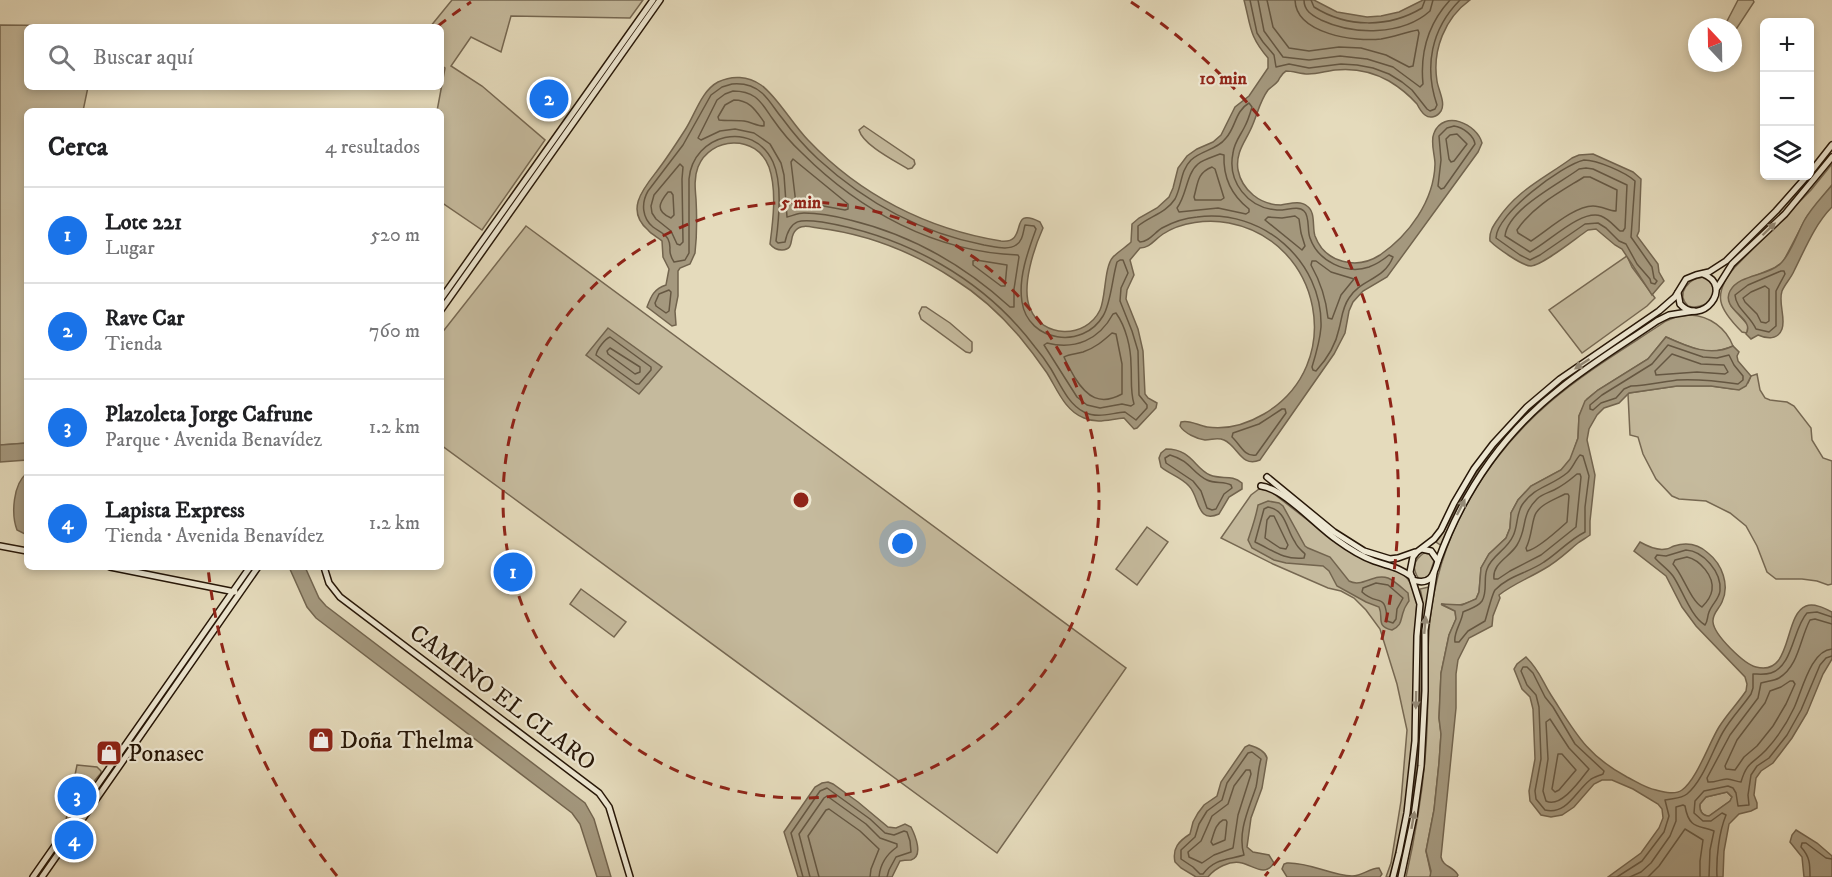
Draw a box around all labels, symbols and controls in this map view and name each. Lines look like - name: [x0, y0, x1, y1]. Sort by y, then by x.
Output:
- north arrow: [1688, 18, 1742, 72]
- map controls: [1760, 18, 1814, 180]
- button: +: [1760, 18, 1814, 72]
- search box: [24, 24, 444, 90]
- icon: search: [45, 41, 78, 74]
- text: Buscar aquí: [93, 44, 193, 71]
- text: 10 min: [1199, 68, 1247, 90]
- button: −: [1760, 72, 1814, 126]
- pin: 2: [530, 76, 568, 122]
- button: layers: [1760, 126, 1814, 180]
- text: Cerca: [48, 131, 108, 164]
- text: 4 resultados: [325, 135, 420, 160]
- text: 5 min: [780, 192, 822, 214]
- text: Lote 221: [105, 209, 182, 236]
- one-way arrow: [1762, 222, 1777, 236]
- text: 1: [64, 223, 71, 248]
- text: 520 m: [370, 223, 420, 248]
- text: Lugar: [105, 236, 155, 261]
- text: Rave Car: [105, 305, 185, 332]
- text: 2: [63, 319, 72, 344]
- text: 760 m: [369, 319, 420, 344]
- text: Tienda: [105, 332, 162, 357]
- one-way arrow: [1574, 358, 1590, 370]
- text: Plazoleta Jorge Cafrune: [105, 401, 313, 428]
- text: 3: [64, 415, 71, 440]
- text: 1.2 km: [369, 415, 420, 440]
- text: Parque · Avenida Benavídez: [105, 428, 322, 453]
- centre of rings: [791, 490, 811, 510]
- text: Lapista Express: [105, 497, 245, 524]
- one-way arrow: [1456, 499, 1466, 516]
- text: 4: [62, 511, 73, 536]
- text: 1.2 km: [369, 511, 420, 536]
- text: Tienda · Avenida Benavídez: [105, 524, 324, 549]
- your location: [888, 529, 917, 558]
- pin: 1: [494, 550, 532, 594]
- one-way arrow: [1420, 616, 1430, 635]
- street label: CAMINO EL CLARO: [403, 618, 602, 778]
- one-way arrow: [1412, 691, 1421, 710]
- shop icon: Doña Thelma: [306, 725, 336, 755]
- place label: Doña Thelma: [340, 726, 474, 756]
- shop icon: Ponasec: [94, 738, 124, 768]
- place label: Ponasec: [128, 739, 204, 769]
- pin: 3: [58, 774, 97, 818]
- one-way arrow: [1409, 810, 1418, 829]
- pin: 4: [54, 818, 94, 862]

